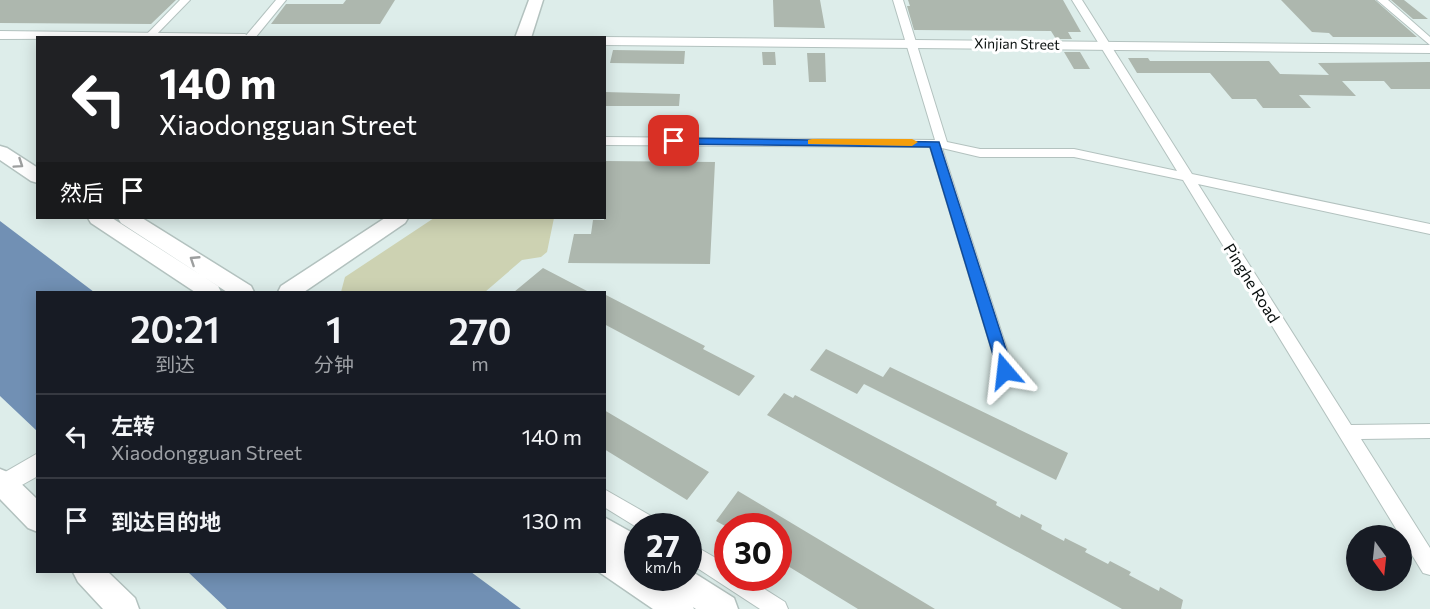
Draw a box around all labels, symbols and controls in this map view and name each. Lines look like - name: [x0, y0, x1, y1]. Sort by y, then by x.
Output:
- street label: Xinjian Street: [974, 34, 1060, 53]
- text: 140 m: [159, 56, 276, 108]
- icon: left: [60, 60, 138, 138]
- text: Xiaodongguan Street: [159, 108, 417, 141]
- pin: [648, 115, 699, 166]
- icon: arrive: [657, 124, 690, 157]
- one-way arrow: [12, 157, 23, 168]
- icon: arrive: [116, 174, 149, 207]
- text: 然后: [60, 179, 104, 206]
- street label: Pinghe Road: [1221, 240, 1284, 326]
- one-way arrow: [189, 257, 200, 268]
- text: 20:21: [130, 306, 220, 350]
- text: 1: [326, 306, 342, 350]
- text: 270: [448, 308, 512, 352]
- position arrow: [973, 339, 1037, 403]
- text: m: [471, 351, 489, 375]
- text: 到达: [155, 352, 195, 376]
- text: 分钟: [314, 352, 354, 376]
- text: 左转: [111, 412, 155, 439]
- icon: left: [60, 420, 93, 453]
- text: 140 m: [522, 423, 582, 450]
- text: Xiaodongguan Street: [111, 440, 302, 464]
- icon: arrive: [60, 504, 93, 537]
- text: 130 m: [522, 507, 582, 534]
- text: 到达目的地: [111, 508, 221, 535]
- speed limit sign: 30: [714, 513, 792, 591]
- north arrow: [1346, 525, 1412, 591]
- map controls: [1346, 525, 1412, 591]
- text: 27: [646, 526, 680, 563]
- text: km/h: [645, 558, 681, 576]

